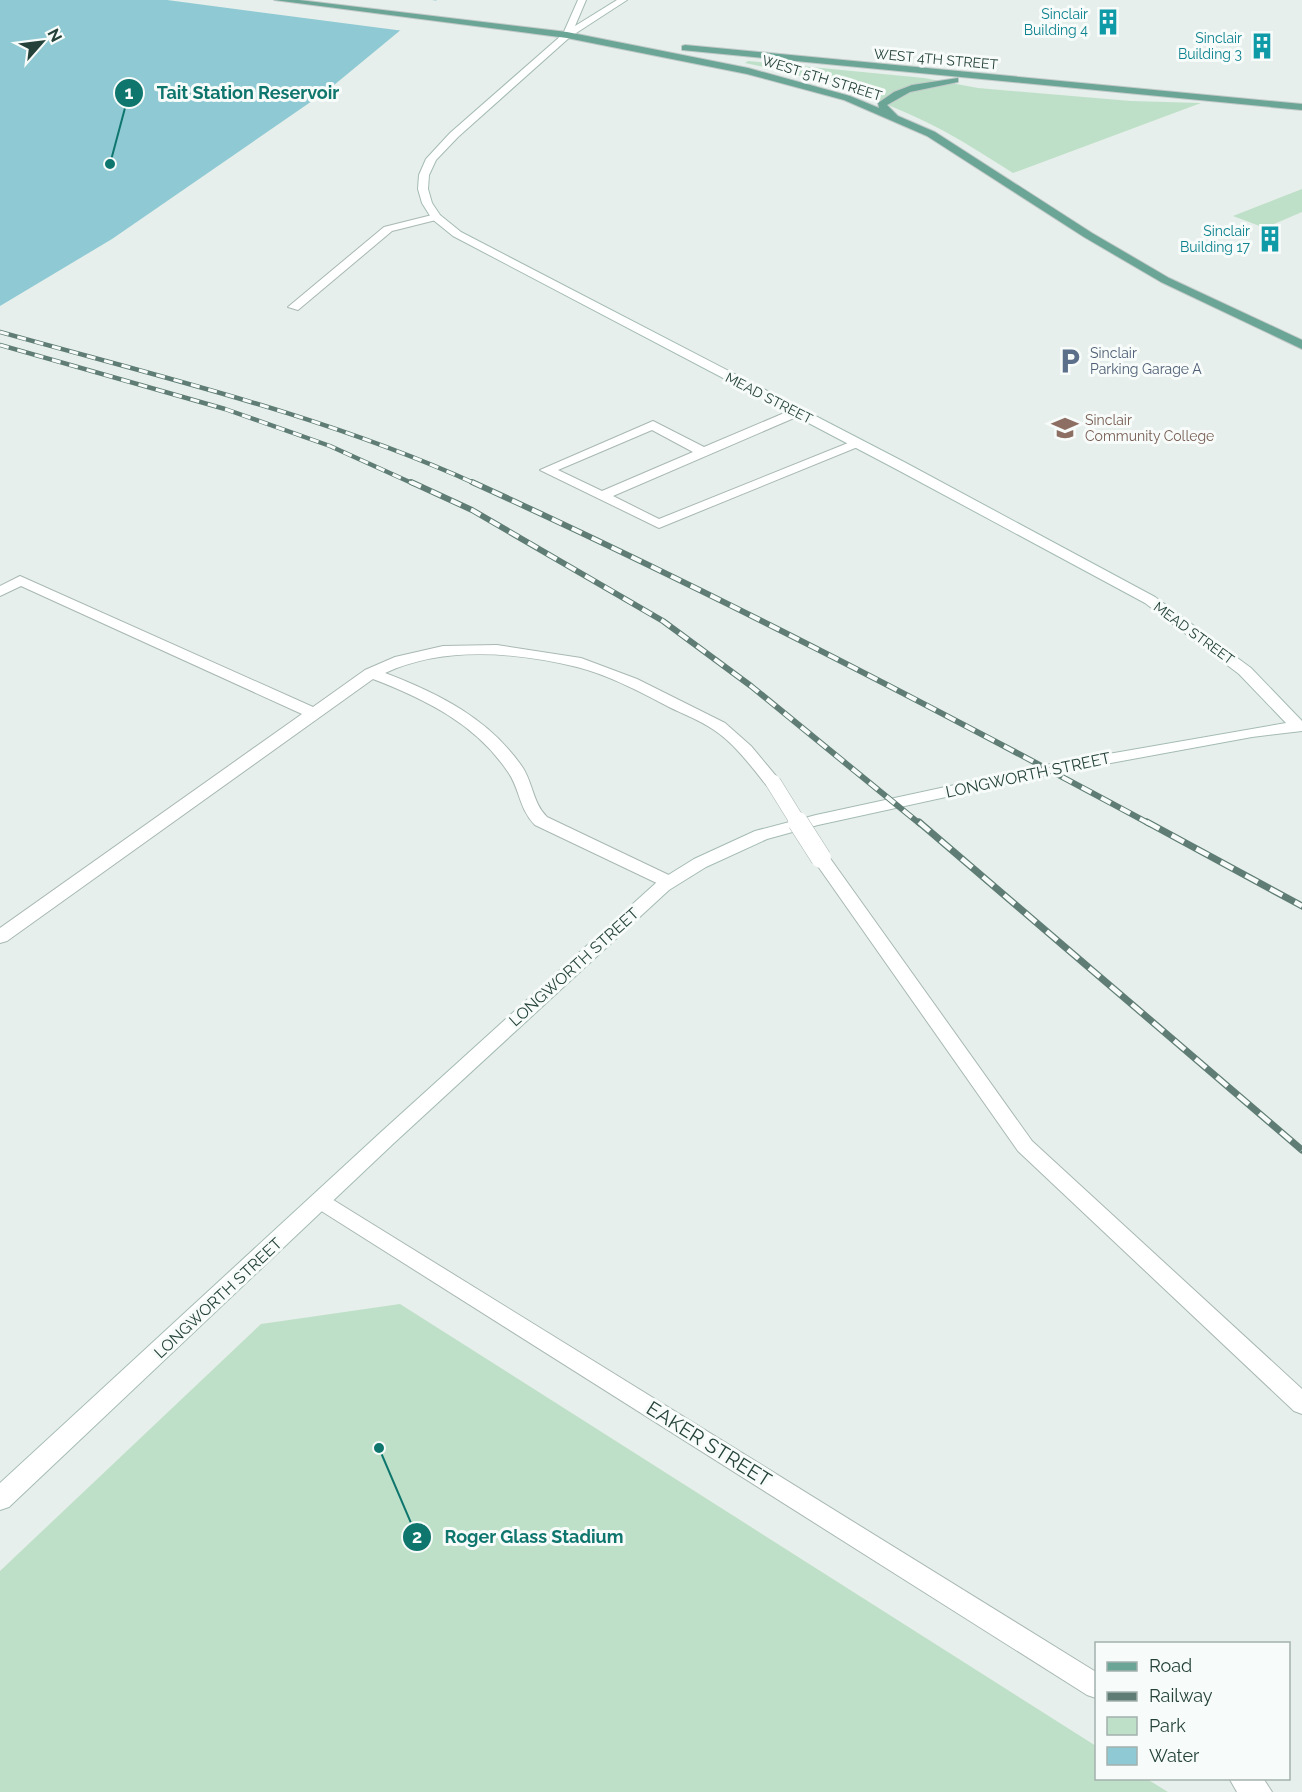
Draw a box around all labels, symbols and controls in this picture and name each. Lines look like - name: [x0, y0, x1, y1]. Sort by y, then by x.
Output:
- place label: Sinclair Building 4: [1024, 6, 1088, 38]
- building icon: Sinclair Building 4: [1093, 7, 1123, 37]
- north arrow: [12, 12, 72, 72]
- text: N: [44, 25, 66, 45]
- place label: Sinclair Building 3: [1178, 30, 1242, 62]
- building icon: Sinclair Building 3: [1247, 31, 1277, 61]
- street label: WEST 4TH STREET: [873, 46, 999, 72]
- street label: WEST 5TH STREET: [760, 52, 884, 104]
- callout: Tait Station Reservoir: [114, 75, 351, 111]
- text: 1: [125, 82, 134, 103]
- text: Tait Station Reservoir: [157, 82, 339, 103]
- place label: Sinclair Building 17: [1180, 223, 1250, 255]
- building icon: Sinclair Building 17: [1255, 224, 1285, 254]
- place label: Sinclair Parking Garage A: [1090, 345, 1202, 377]
- parking icon: Sinclair Parking Garage A: [1055, 346, 1085, 376]
- street label: MEAD STREET: [723, 369, 816, 427]
- place label: Sinclair Community College: [1085, 412, 1214, 444]
- school or university icon: Sinclair Community College: [1050, 413, 1080, 443]
- street label: MEAD STREET: [1151, 598, 1238, 668]
- street label: LONGWORTH STREET: [944, 748, 1112, 802]
- street label: LONGWORTH STREET: [505, 904, 643, 1030]
- street label: LONGWORTH STREET: [150, 1234, 286, 1362]
- street label: EAKER STREET: [642, 1396, 776, 1492]
- callout: Roger Glass Stadium: [402, 1519, 636, 1555]
- text: 2: [412, 1526, 422, 1547]
- text: Roger Glass Stadium: [445, 1526, 623, 1547]
- legend: [1095, 1642, 1290, 1780]
- text: Road: [1149, 1655, 1192, 1676]
- text: Railway: [1149, 1685, 1213, 1706]
- text: Park: [1149, 1715, 1186, 1736]
- text: Water: [1149, 1745, 1200, 1766]

